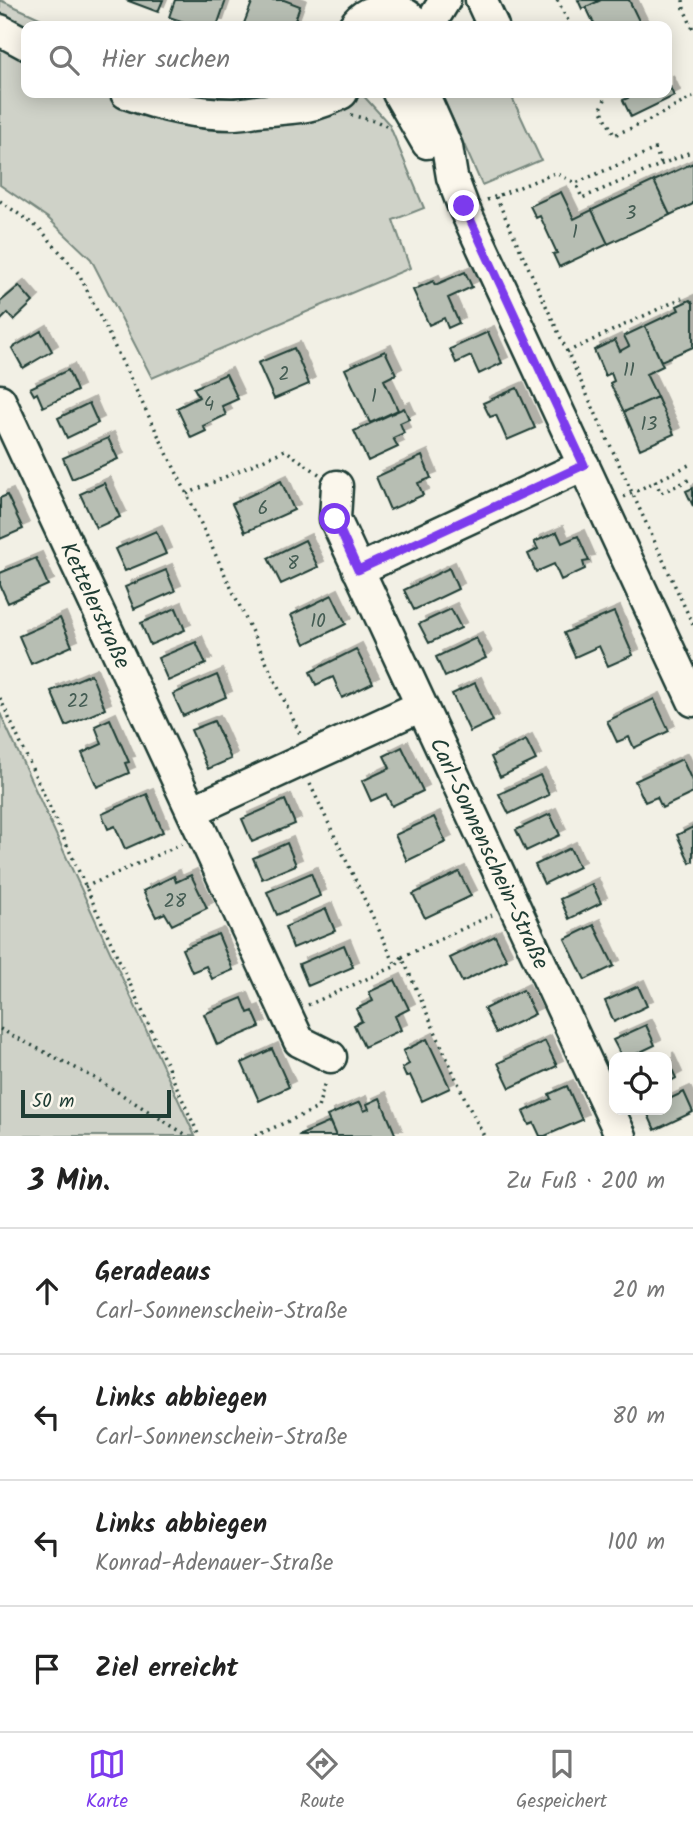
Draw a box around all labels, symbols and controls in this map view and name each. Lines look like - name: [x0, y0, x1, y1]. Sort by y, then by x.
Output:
- search box: [21, 21, 672, 98]
- text: Hier suchen: [101, 39, 230, 81]
- icon: search: [45, 41, 83, 79]
- route end: [448, 190, 479, 221]
- house number: 3: [626, 199, 637, 229]
- house number: 1: [572, 218, 578, 248]
- house number: 11: [623, 356, 635, 386]
- house number: 2: [278, 360, 290, 390]
- house number: 1: [371, 382, 377, 412]
- house number: 4: [204, 390, 214, 420]
- house number: 13: [641, 410, 658, 440]
- house number: 6: [258, 494, 268, 524]
- route start: [319, 503, 350, 534]
- street label: Kettelerstraße: [49, 536, 139, 675]
- house number: 8: [287, 549, 299, 579]
- house number: 10: [310, 607, 326, 637]
- house number: 22: [67, 687, 89, 717]
- street label: Carl-Sonnenschein-Straße: [419, 732, 558, 976]
- house number: 28: [164, 887, 187, 917]
- map controls: [609, 1052, 672, 1115]
- button: locate: [609, 1052, 672, 1115]
- scale bar: [21, 1087, 172, 1119]
- text: 50 m: [32, 1087, 74, 1117]
- text: 3 Min.: [28, 1158, 110, 1206]
- text: Zu Fuß · 200 m: [506, 1164, 665, 1200]
- text: Geradeaus: [95, 1252, 211, 1294]
- icon: ahead: [28, 1272, 66, 1310]
- text: 20 m: [613, 1273, 665, 1309]
- text: Carl-Sonnenschein-Straße: [95, 1294, 347, 1330]
- text: Links abbiegen: [95, 1378, 267, 1420]
- icon: left: [28, 1398, 66, 1436]
- text: 80 m: [612, 1399, 665, 1435]
- text: Carl-Sonnenschein-Straße: [95, 1420, 347, 1456]
- text: Links abbiegen: [95, 1504, 267, 1546]
- icon: left: [28, 1524, 66, 1562]
- text: 100 m: [607, 1525, 665, 1561]
- text: Konrad-Adenauer-Straße: [95, 1546, 333, 1582]
- text: Ziel erreicht: [95, 1648, 238, 1690]
- icon: arrive: [28, 1650, 66, 1688]
- tab: Karte: [86, 1745, 128, 1817]
- tab: Route: [300, 1745, 344, 1817]
- tab: Gespeichert: [516, 1745, 607, 1817]

